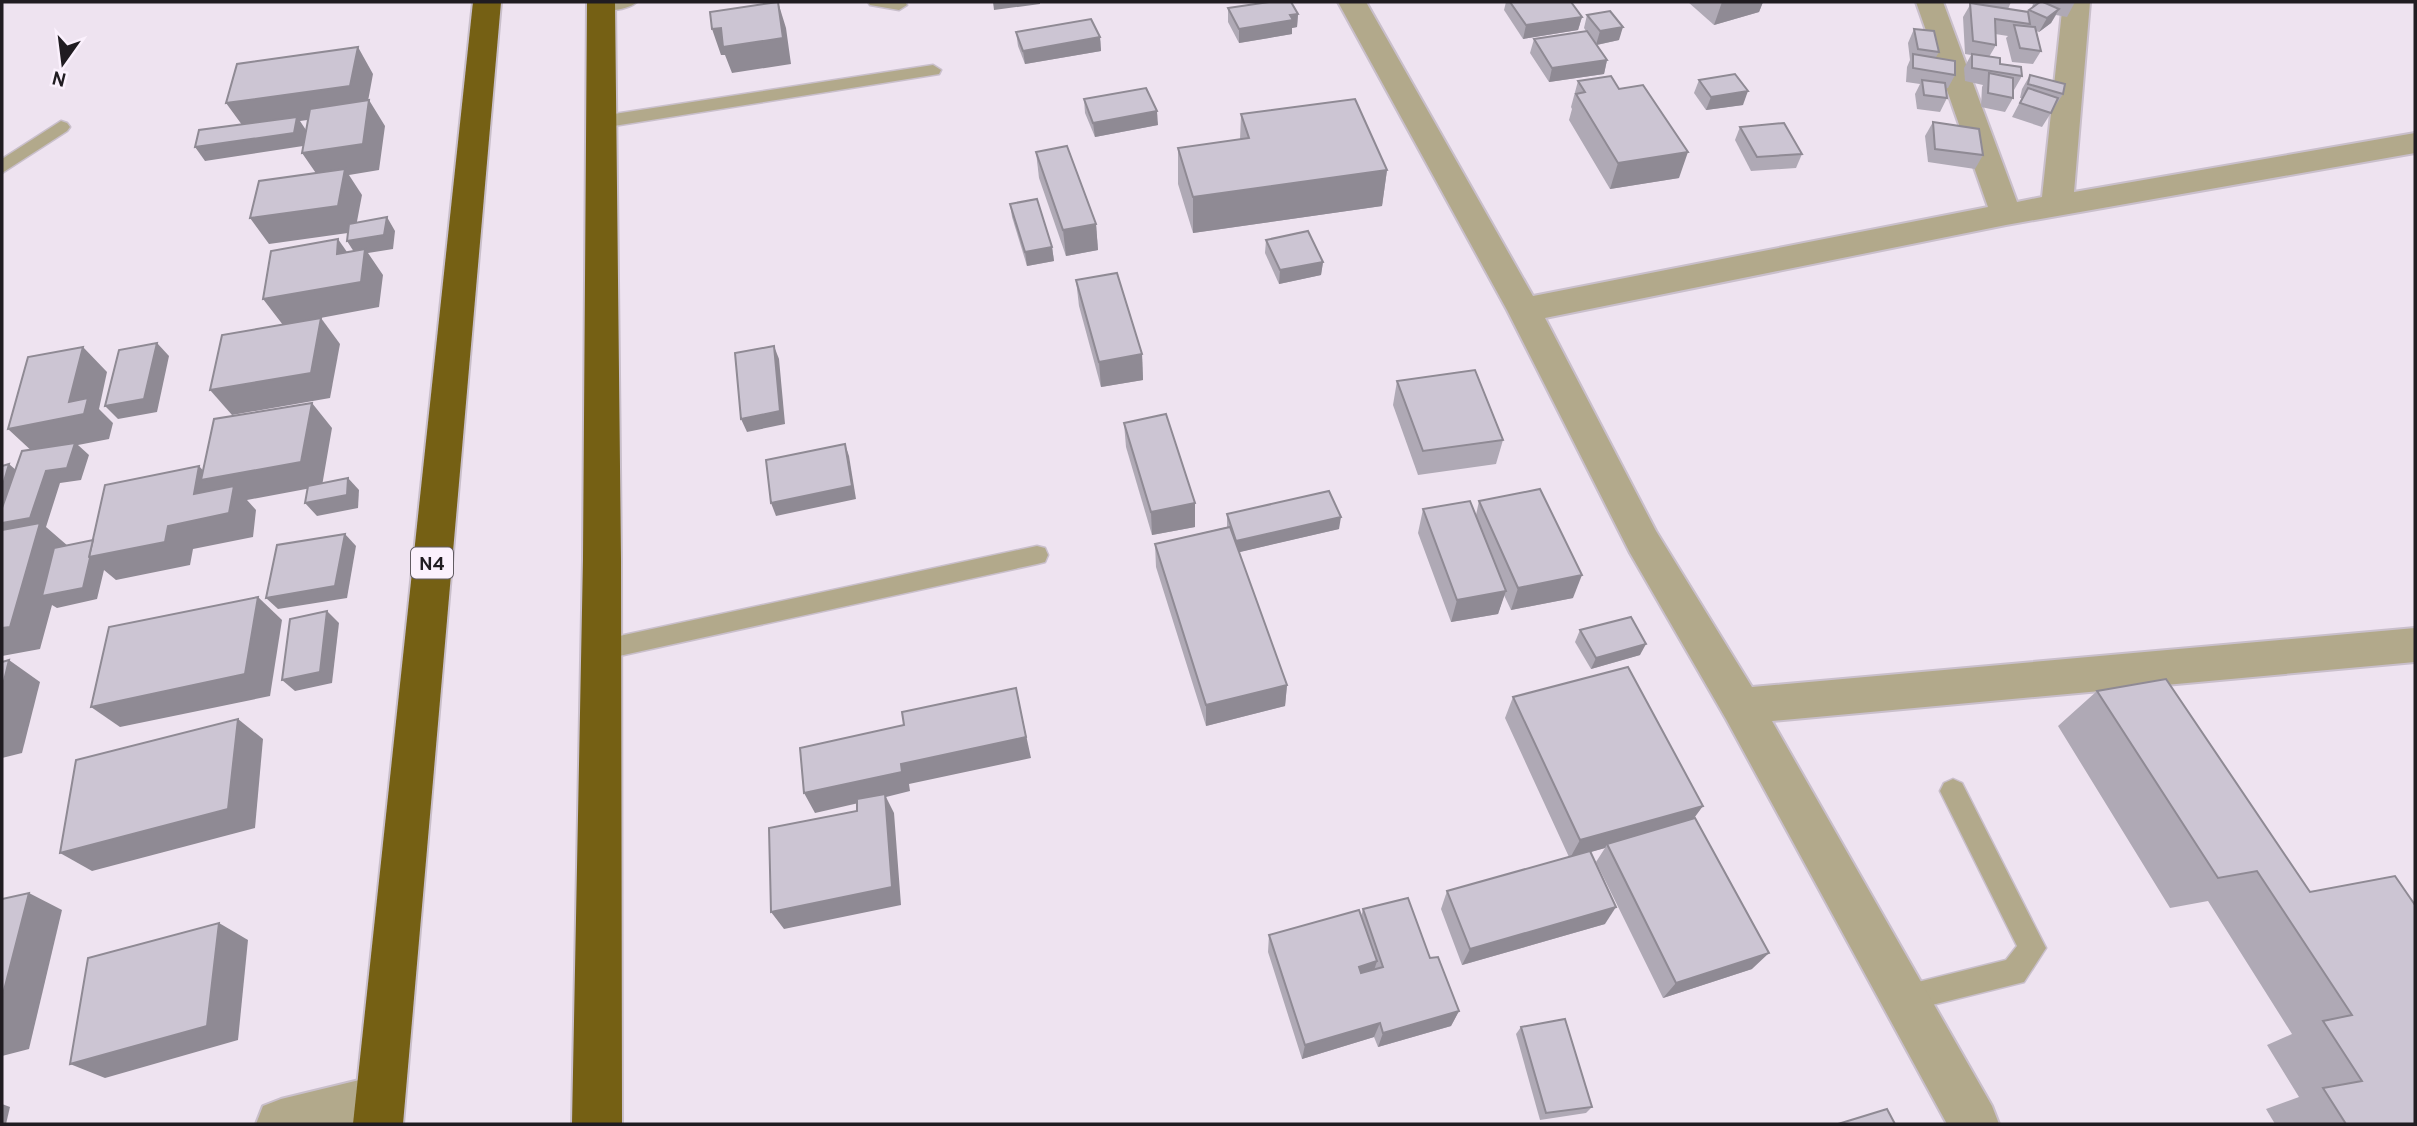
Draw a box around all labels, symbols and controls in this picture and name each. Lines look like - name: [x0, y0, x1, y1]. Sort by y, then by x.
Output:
- north arrow: [28, 28, 98, 98]
- text: N: [50, 64, 69, 91]
- road number: N4: [411, 548, 453, 578]

